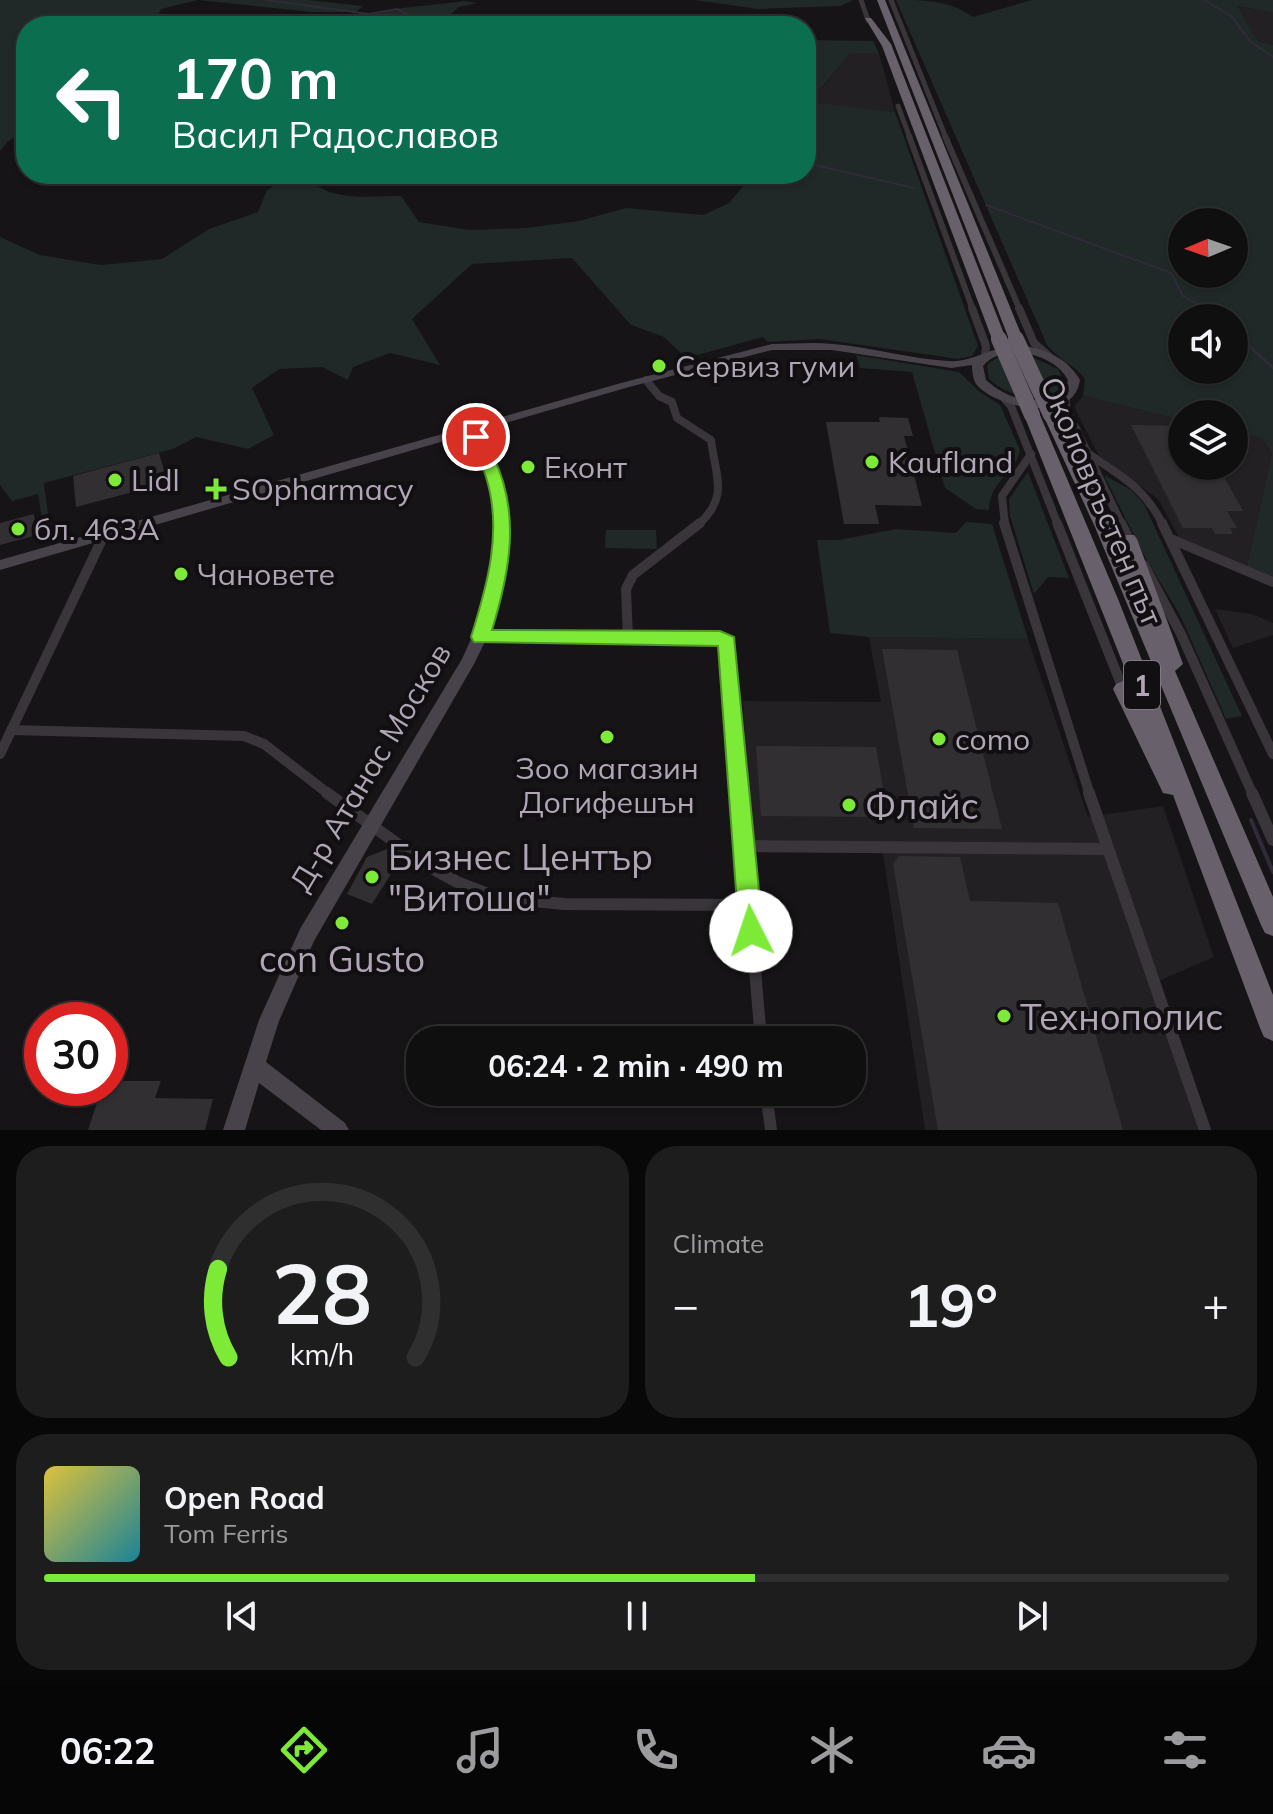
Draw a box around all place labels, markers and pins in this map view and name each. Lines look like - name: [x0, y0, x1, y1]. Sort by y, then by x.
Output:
- place label: Сервиз гуми: [675, 347, 855, 385]
- marker: Сервиз гуми: [650, 357, 668, 375]
- pin: [442, 403, 510, 471]
- place label: Kaufland: [888, 443, 1013, 481]
- place label: Еконт: [544, 448, 627, 486]
- marker: Kaufland: [863, 453, 881, 471]
- marker: Еконт: [519, 458, 537, 476]
- place label: Lidl: [131, 461, 180, 499]
- place label: SOpharmacy: [232, 470, 414, 508]
- marker: Lidl: [106, 471, 124, 489]
- marker: SOpharmacy: [207, 480, 225, 498]
- place label: бл. 463А: [34, 510, 160, 548]
- marker: бл. 463А: [9, 520, 27, 538]
- place label: Чановете: [197, 555, 335, 593]
- marker: Чановете: [172, 565, 190, 583]
- place label: como: [955, 720, 1030, 758]
- marker: Зоо магазин Догифешън: [598, 728, 616, 746]
- marker: como: [930, 730, 948, 748]
- place label: Зоо магазин Догифешън: [515, 749, 699, 821]
- place label: Флайс: [865, 783, 979, 828]
- marker: Флайс: [840, 796, 858, 814]
- place label: Бизнес Център "Витоша": [388, 834, 653, 920]
- marker: Бизнес Център "Витоша": [363, 868, 381, 886]
- marker: con Gusto: [333, 914, 351, 932]
- place label: con Gusto: [259, 936, 425, 981]
- place label: Технополис: [1020, 994, 1223, 1039]
- marker: Технополис: [995, 1007, 1013, 1025]

